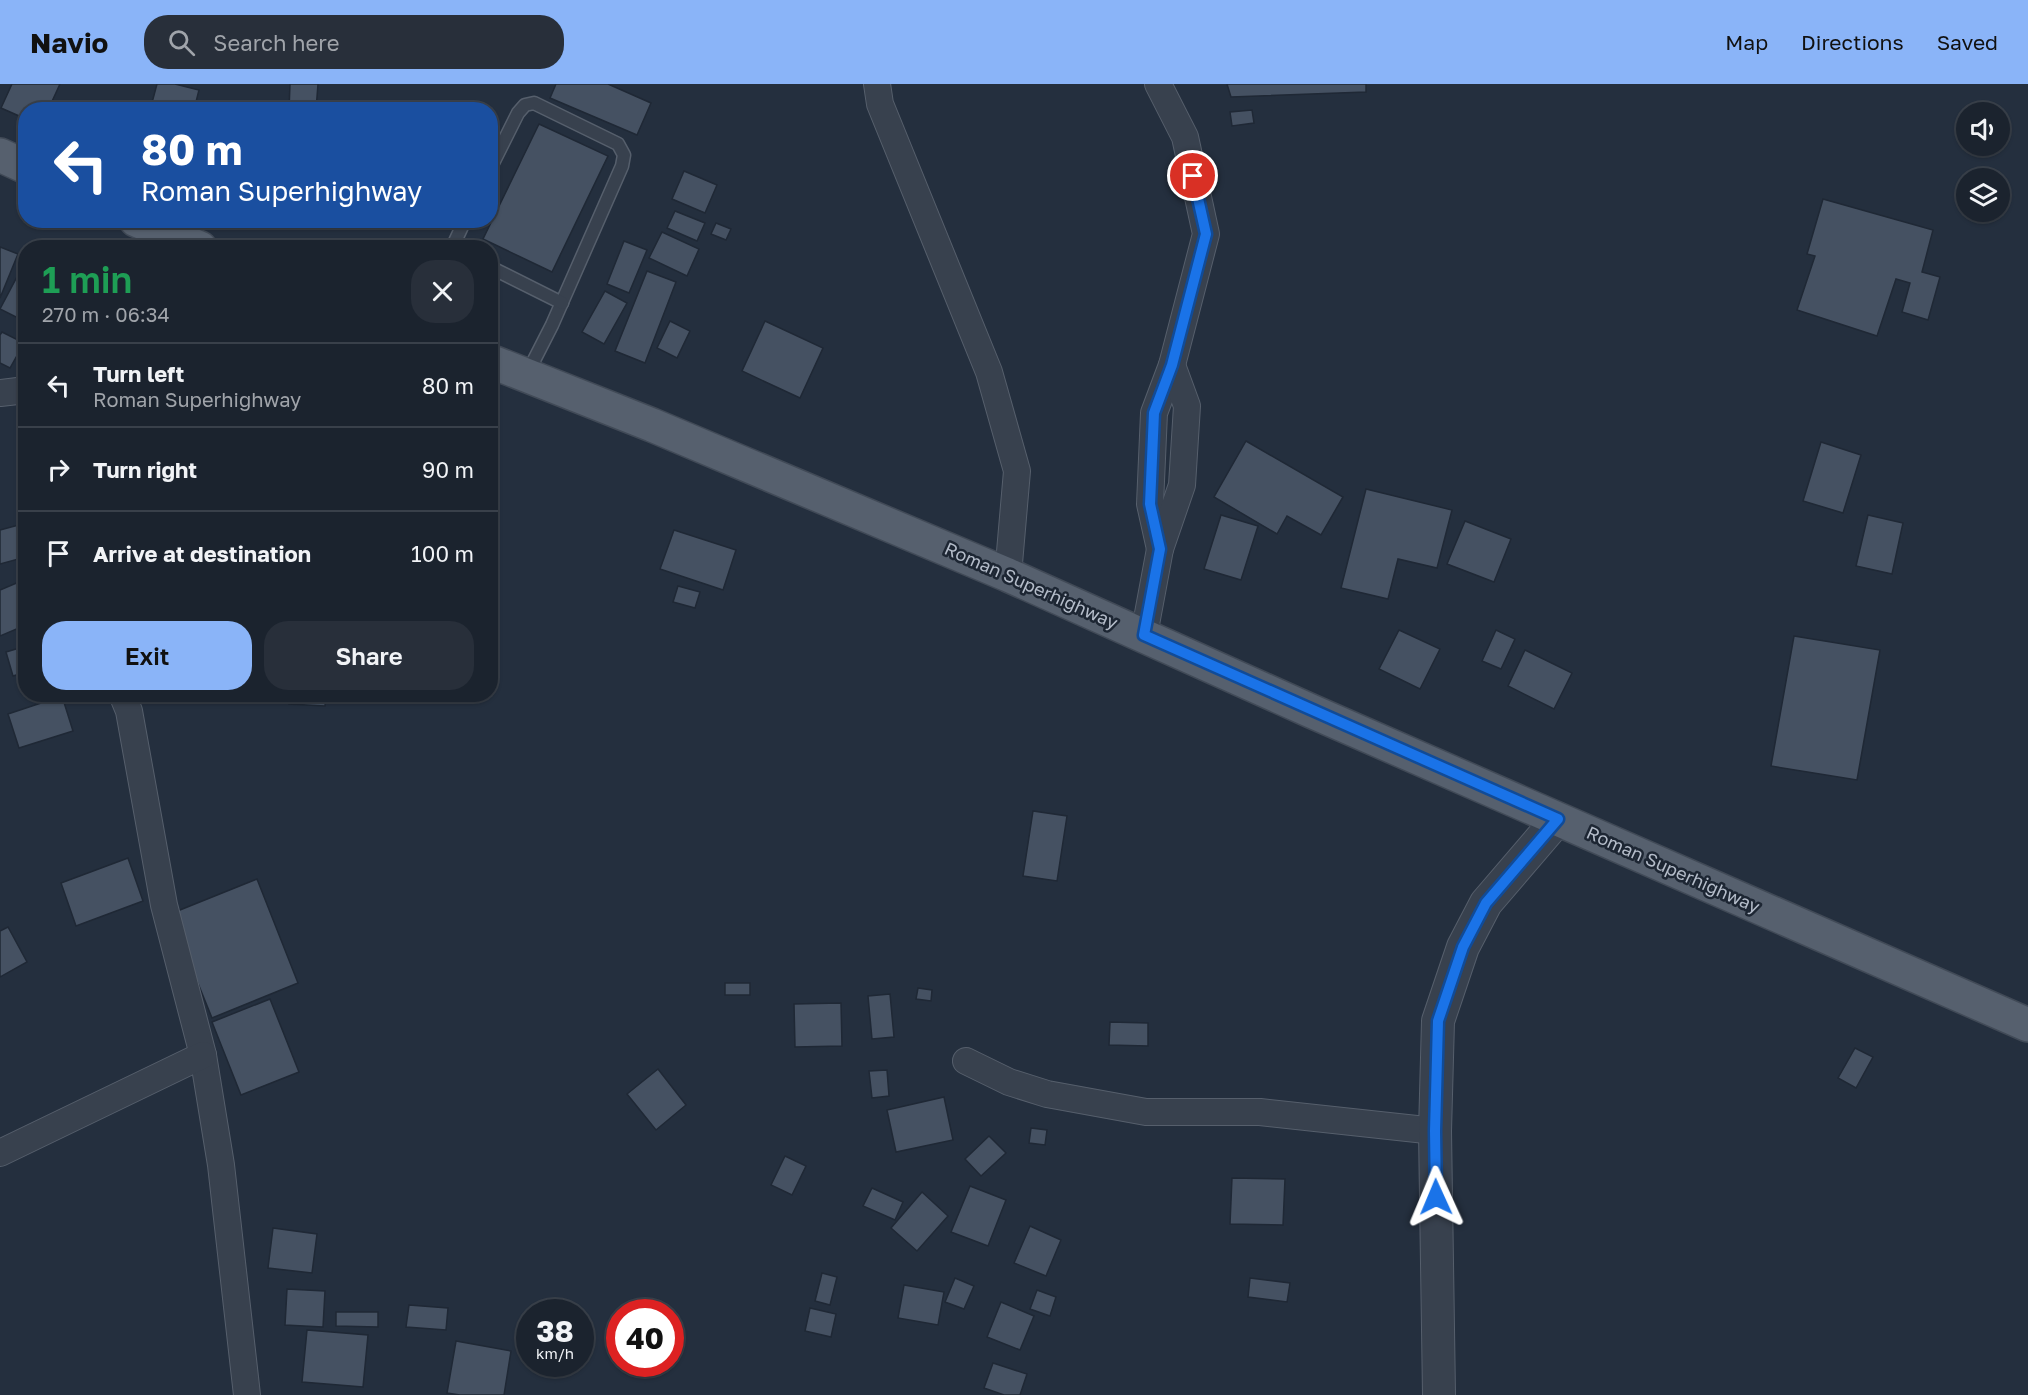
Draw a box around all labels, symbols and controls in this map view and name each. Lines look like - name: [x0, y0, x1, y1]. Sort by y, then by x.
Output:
- search box: [144, 15, 564, 69]
- text: Navio: [30, 26, 108, 59]
- icon: search: [165, 26, 198, 59]
- text: Search here: [213, 29, 339, 56]
- text: Map: [1725, 29, 1768, 55]
- text: Directions: [1801, 29, 1904, 55]
- text: Saved: [1937, 29, 1998, 55]
- map controls: [1956, 102, 2010, 222]
- button: sound: [1956, 102, 2010, 156]
- text: 80 m: [141, 124, 242, 174]
- icon: left: [42, 126, 120, 204]
- pin: [1167, 150, 1218, 201]
- icon: arrive: [1176, 159, 1209, 192]
- button: layers: [1956, 168, 2010, 222]
- text: Roman Superhighway: [141, 175, 422, 207]
- text: 1 min: [42, 258, 132, 301]
- button: close: [411, 260, 474, 323]
- text: 270 m · 06:34: [42, 302, 170, 326]
- text: Turn left: [93, 360, 184, 387]
- icon: left: [42, 369, 75, 402]
- text: 80 m: [422, 372, 474, 399]
- text: Roman Superhighway: [93, 387, 301, 411]
- icon: right: [42, 453, 75, 486]
- text: Turn right: [93, 456, 197, 483]
- text: 90 m: [422, 456, 474, 483]
- icon: arrive: [42, 537, 75, 570]
- street label: Roman Superhighway: [941, 537, 1121, 633]
- text: Arrive at destination: [93, 540, 311, 567]
- text: 100 m: [411, 540, 474, 567]
- button: Exit: [42, 621, 252, 690]
- button: Share: [264, 621, 474, 690]
- street label: Roman Superhighway: [1583, 821, 1763, 917]
- position arrow: [1404, 1165, 1468, 1229]
- speed limit sign: 40: [606, 1299, 684, 1377]
- text: 38: [536, 1313, 574, 1349]
- text: km/h: [536, 1344, 574, 1362]

